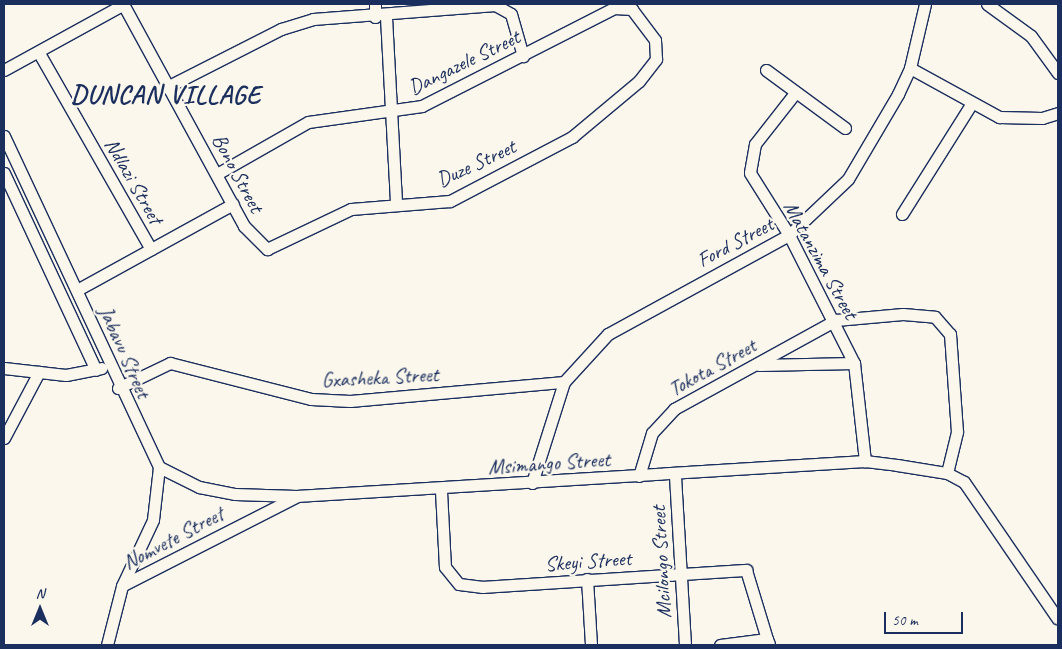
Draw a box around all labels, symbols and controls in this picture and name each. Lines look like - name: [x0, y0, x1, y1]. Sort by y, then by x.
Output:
- street label: Dangazele Street: [404, 24, 524, 100]
- district label: DUNCAN VILLAGE: [70, 79, 262, 111]
- street label: Bono Street: [207, 129, 269, 217]
- street label: Ndlazi Street: [99, 134, 169, 228]
- street label: Duze Street: [432, 134, 520, 192]
- street label: Matanzima Street: [778, 196, 864, 324]
- street label: Ford Street: [692, 211, 778, 273]
- street label: Jabavu Street: [93, 302, 157, 402]
- street label: Tokota Street: [664, 333, 760, 401]
- street label: Gxasheka Street: [321, 361, 439, 393]
- street label: Msimango Street: [487, 446, 611, 480]
- street label: Nomvete Street: [118, 501, 228, 575]
- street label: Mcilongo Street: [645, 505, 677, 619]
- street label: Skeyi Street: [544, 545, 632, 577]
- north arrow: [15, 584, 65, 634]
- text: N: [36, 585, 44, 602]
- scale bar: [887, 602, 966, 634]
- text: 50 m: [892, 611, 918, 630]

